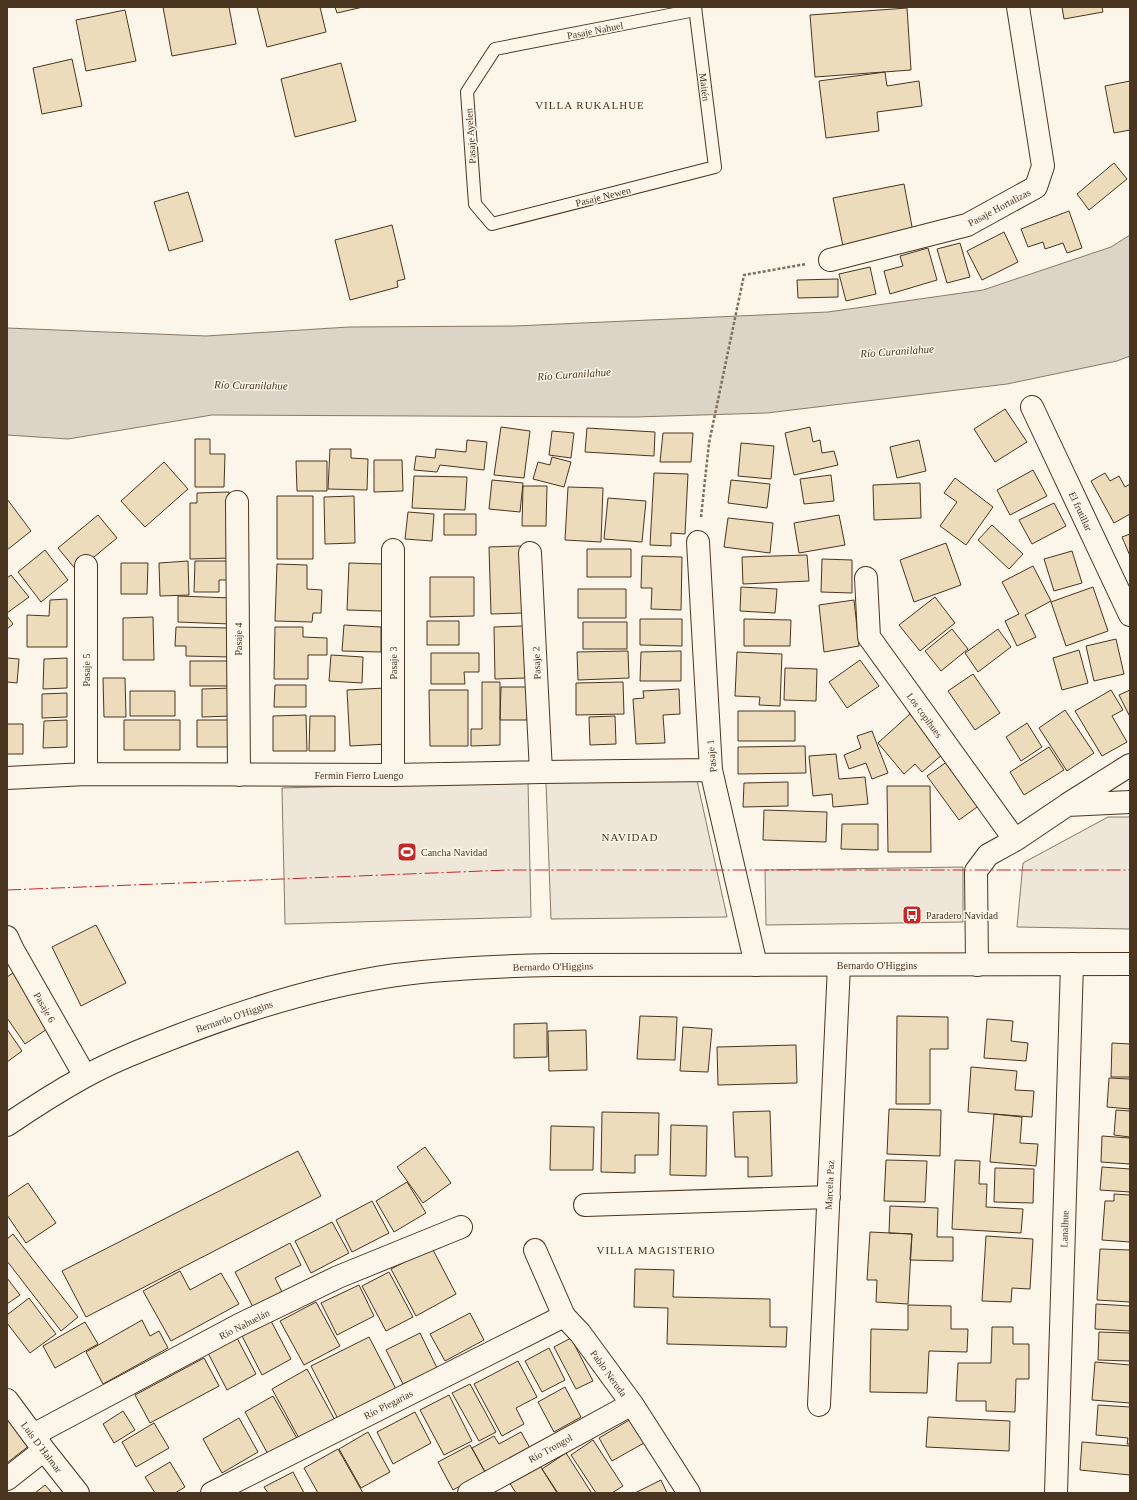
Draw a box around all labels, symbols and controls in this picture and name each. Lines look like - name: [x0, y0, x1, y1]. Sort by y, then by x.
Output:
- street label: Pasaje Nahuel: [566, 20, 624, 41]
- street label: Maitén: [697, 72, 712, 102]
- district label: VILLA RUKALHUE: [535, 99, 645, 111]
- street label: Pasaje Ayelen: [463, 108, 478, 164]
- street label: Pasaje Newen: [574, 184, 632, 209]
- street label: Pasaje Hortalizas: [966, 186, 1032, 229]
- water label: Río Curanilahue: [859, 342, 934, 360]
- water label: Río Curanilahue: [536, 365, 611, 383]
- water label: Río Curanilahue: [213, 378, 288, 392]
- street label: El frutillar: [1067, 490, 1095, 533]
- street label: Pasaje 4: [233, 622, 244, 656]
- street label: Pasaje 3: [388, 646, 399, 680]
- street label: Pasaje 2: [530, 646, 543, 680]
- street label: Pasaje 5: [81, 653, 92, 687]
- street label: Los copihues: [905, 691, 945, 740]
- street label: Pasaje 1: [705, 739, 718, 773]
- street label: Fermin Fierro Luengo: [315, 770, 403, 781]
- district label: NAVIDAD: [602, 831, 658, 843]
- sports icon: Cancha Navidad: [396, 841, 418, 863]
- place label: Cancha Navidad: [421, 847, 487, 858]
- bus stop icon: Paradero Navidad: [901, 904, 923, 926]
- place label: Paradero Navidad: [926, 910, 998, 921]
- street label: Bernardo O'Higgins: [513, 960, 593, 973]
- street label: Bernardo O'Higgins: [837, 960, 917, 971]
- street label: Pasaje 6: [32, 990, 58, 1024]
- street label: Bernardo O'Higgins: [194, 998, 274, 1035]
- street label: Marcela Paz: [823, 1159, 836, 1210]
- street label: Lanalhue: [1058, 1210, 1071, 1248]
- district label: VILLA MAGISTERIO: [597, 1244, 715, 1256]
- street label: Río Nahuelán: [217, 1307, 271, 1342]
- street label: Pablo Neruda: [588, 1348, 629, 1399]
- street label: Río Plegarias: [362, 1387, 415, 1422]
- street label: Luis D´Halmar: [19, 1420, 65, 1475]
- street label: Río Trongol: [526, 1432, 574, 1465]

